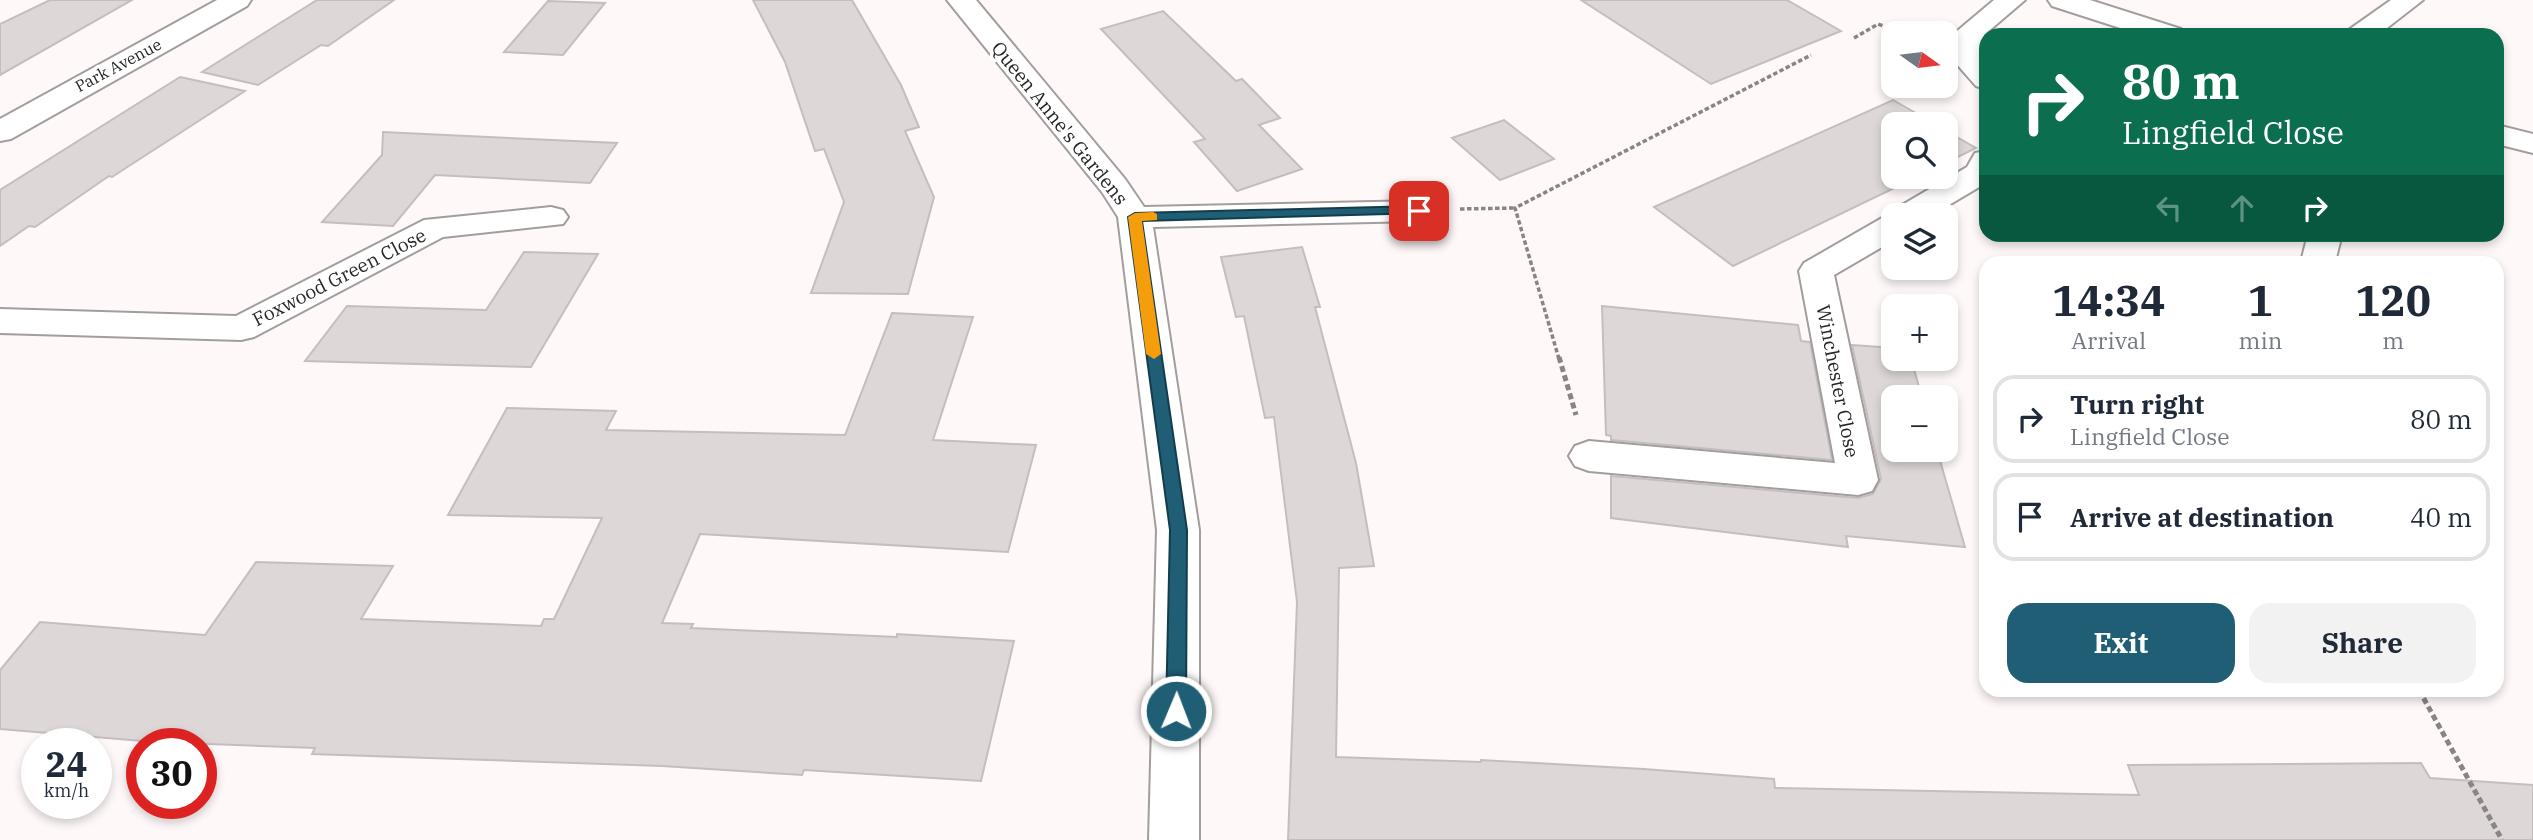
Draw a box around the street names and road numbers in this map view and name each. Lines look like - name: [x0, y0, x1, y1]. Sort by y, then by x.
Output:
- street label: Park Avenue: [71, 34, 165, 96]
- street label: Queen Anne's Gardens: [987, 36, 1133, 210]
- street label: Foxwood Green Close: [248, 223, 430, 331]
- street label: Winchester Close: [1811, 303, 1865, 459]

